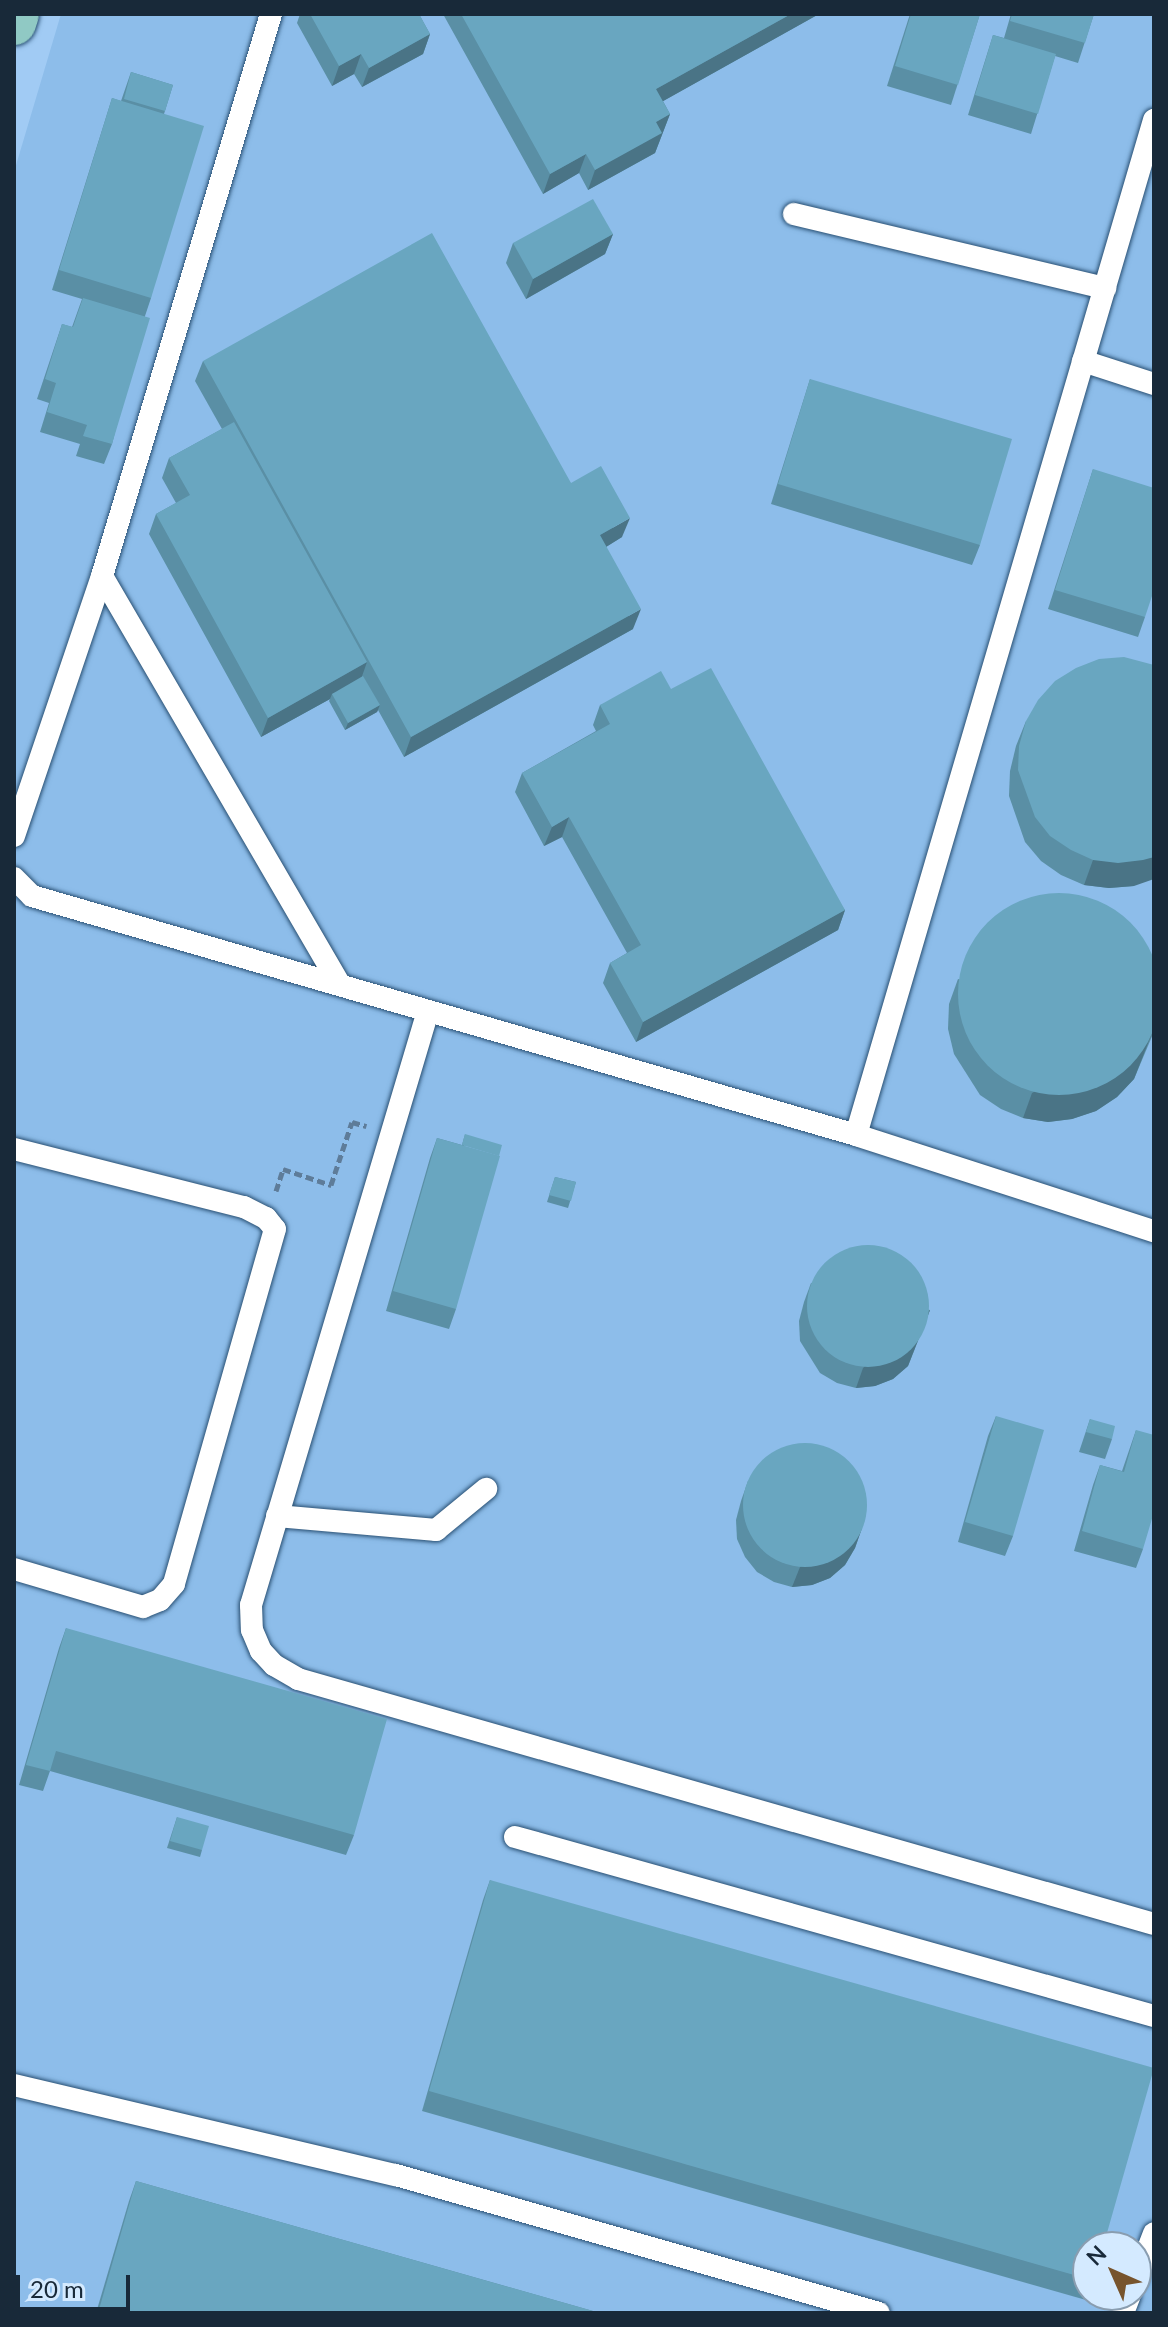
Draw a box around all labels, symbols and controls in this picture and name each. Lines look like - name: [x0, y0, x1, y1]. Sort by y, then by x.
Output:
- north arrow: [1072, 2231, 1152, 2311]
- text: N: [1081, 2240, 1112, 2271]
- scale bar: [20, 2259, 134, 2309]
- text: 20 m: [30, 2274, 84, 2303]

